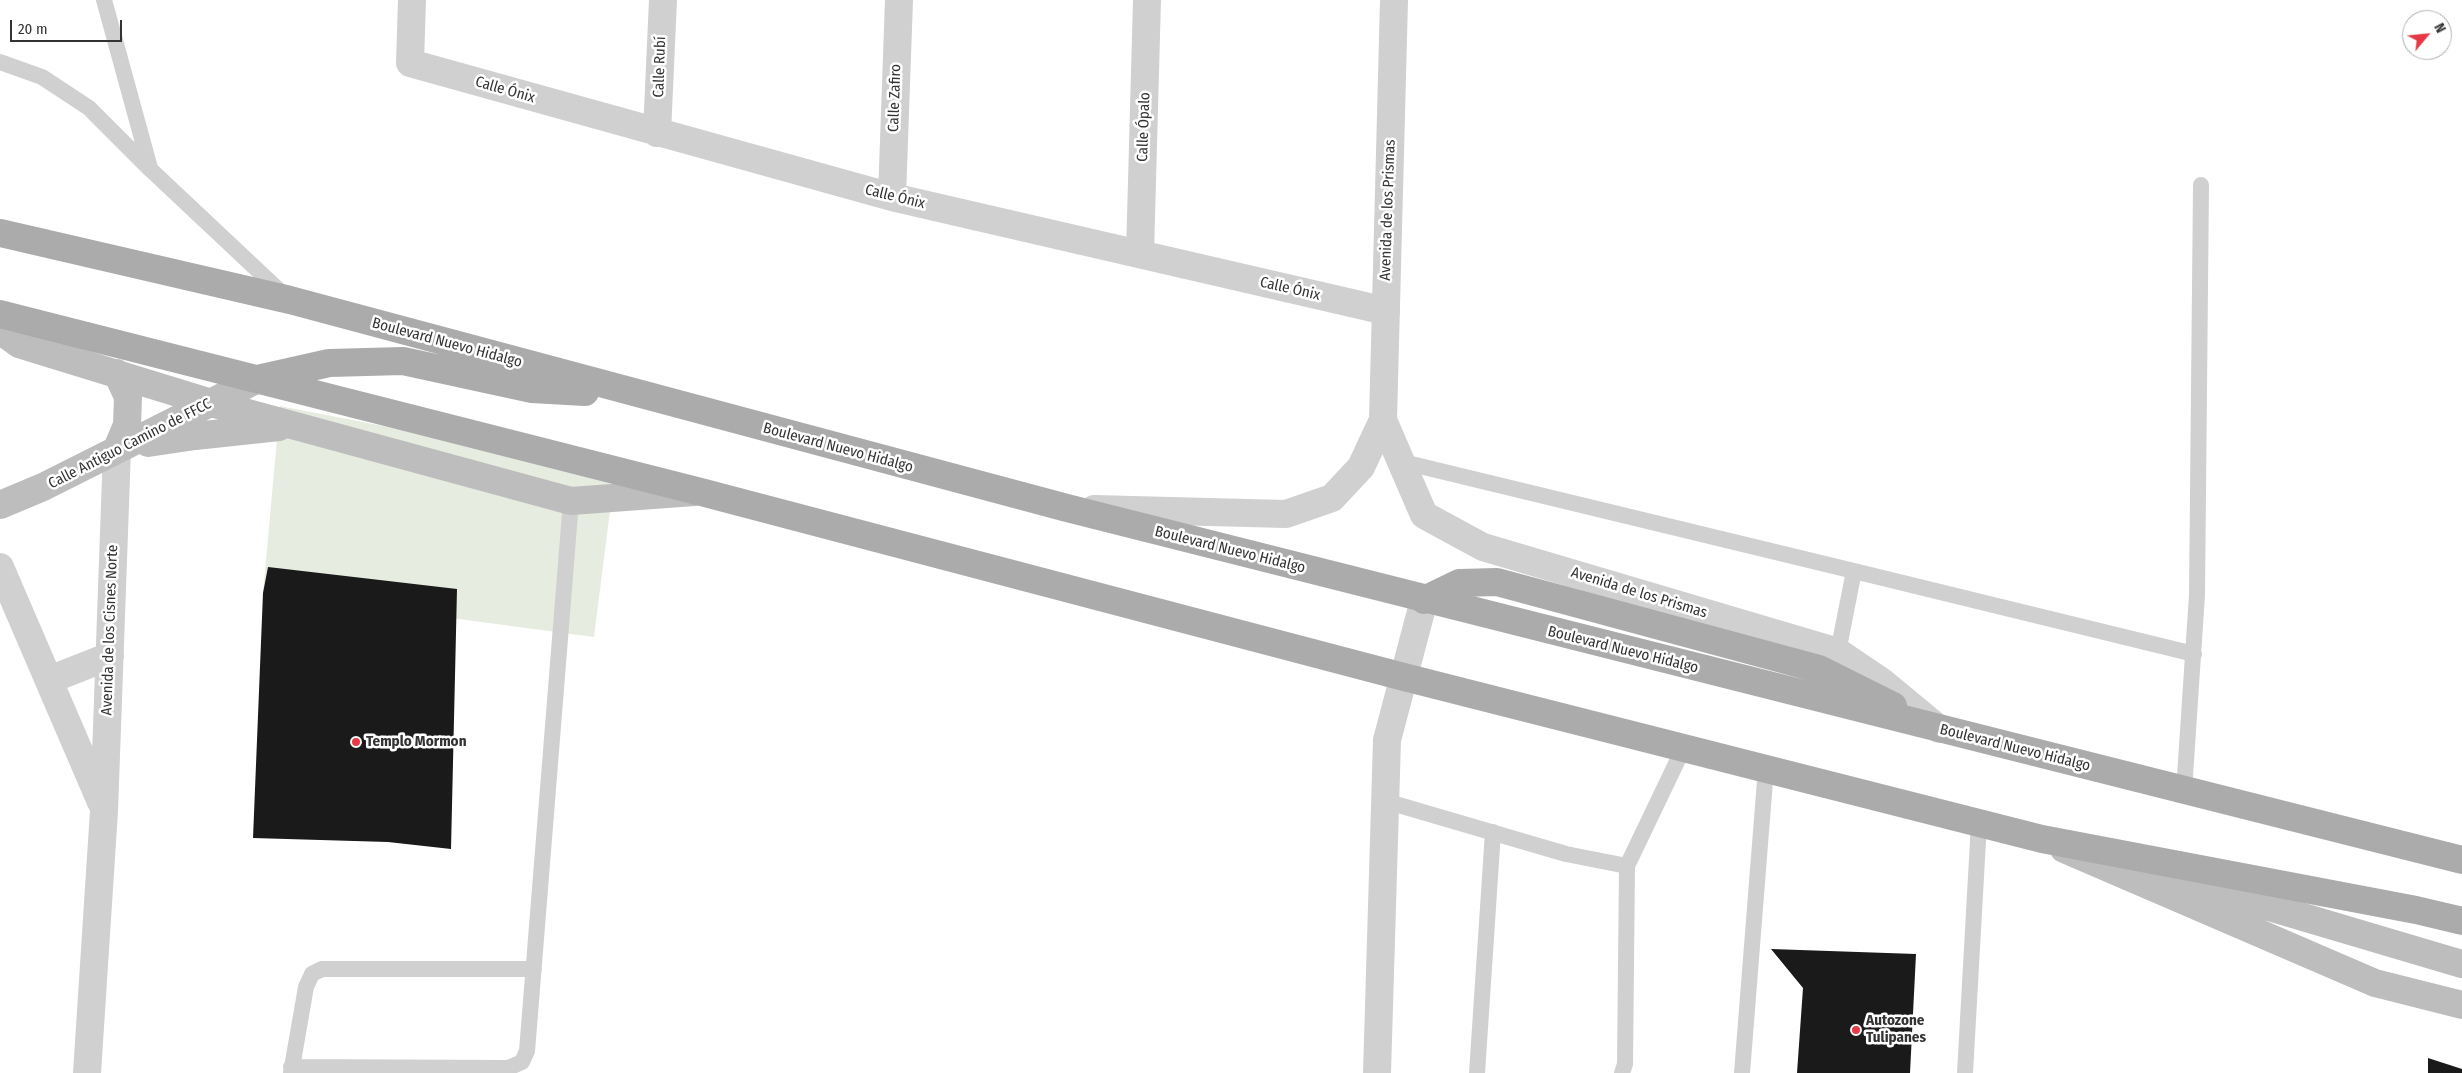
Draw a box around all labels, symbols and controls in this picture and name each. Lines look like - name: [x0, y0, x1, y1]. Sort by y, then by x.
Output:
- scale bar: [12, 10, 125, 42]
- north arrow: [2402, 10, 2452, 60]
- text: 20 m: [18, 20, 48, 38]
- text: N: [2430, 20, 2449, 36]
- street label: Calle Rubí: [650, 36, 670, 98]
- street label: Calle Zafiro: [885, 64, 905, 132]
- street label: Calle Ónix: [473, 73, 537, 107]
- street label: Calle Ópalo: [1134, 92, 1154, 162]
- street label: Avenida de los Prismas: [1377, 139, 1399, 281]
- street label: Calle Ónix: [863, 181, 927, 213]
- street label: Calle Ónix: [1258, 273, 1322, 305]
- street label: Boulevard Nuevo Hidalgo: [370, 314, 524, 372]
- street label: Calle Antiguo Camino de FFCC: [46, 395, 214, 493]
- street label: Boulevard Nuevo Hidalgo: [761, 419, 915, 477]
- street label: Boulevard Nuevo Hidalgo: [1153, 523, 1307, 577]
- street label: Avenida de los Cisnes Norte: [98, 544, 122, 716]
- street label: Avenida de los Prismas: [1569, 564, 1709, 622]
- street label: Boulevard Nuevo Hidalgo: [1546, 623, 1700, 677]
- street label: Boulevard Nuevo Hidalgo: [1938, 721, 2092, 775]
- place label: Templo Mormon: [366, 733, 466, 751]
- marker: Templo Mormon: [350, 736, 362, 748]
- place label: Autozone Tulipanes: [1866, 1012, 1926, 1047]
- marker: Autozone Tulipanes: [1850, 1024, 1862, 1036]

